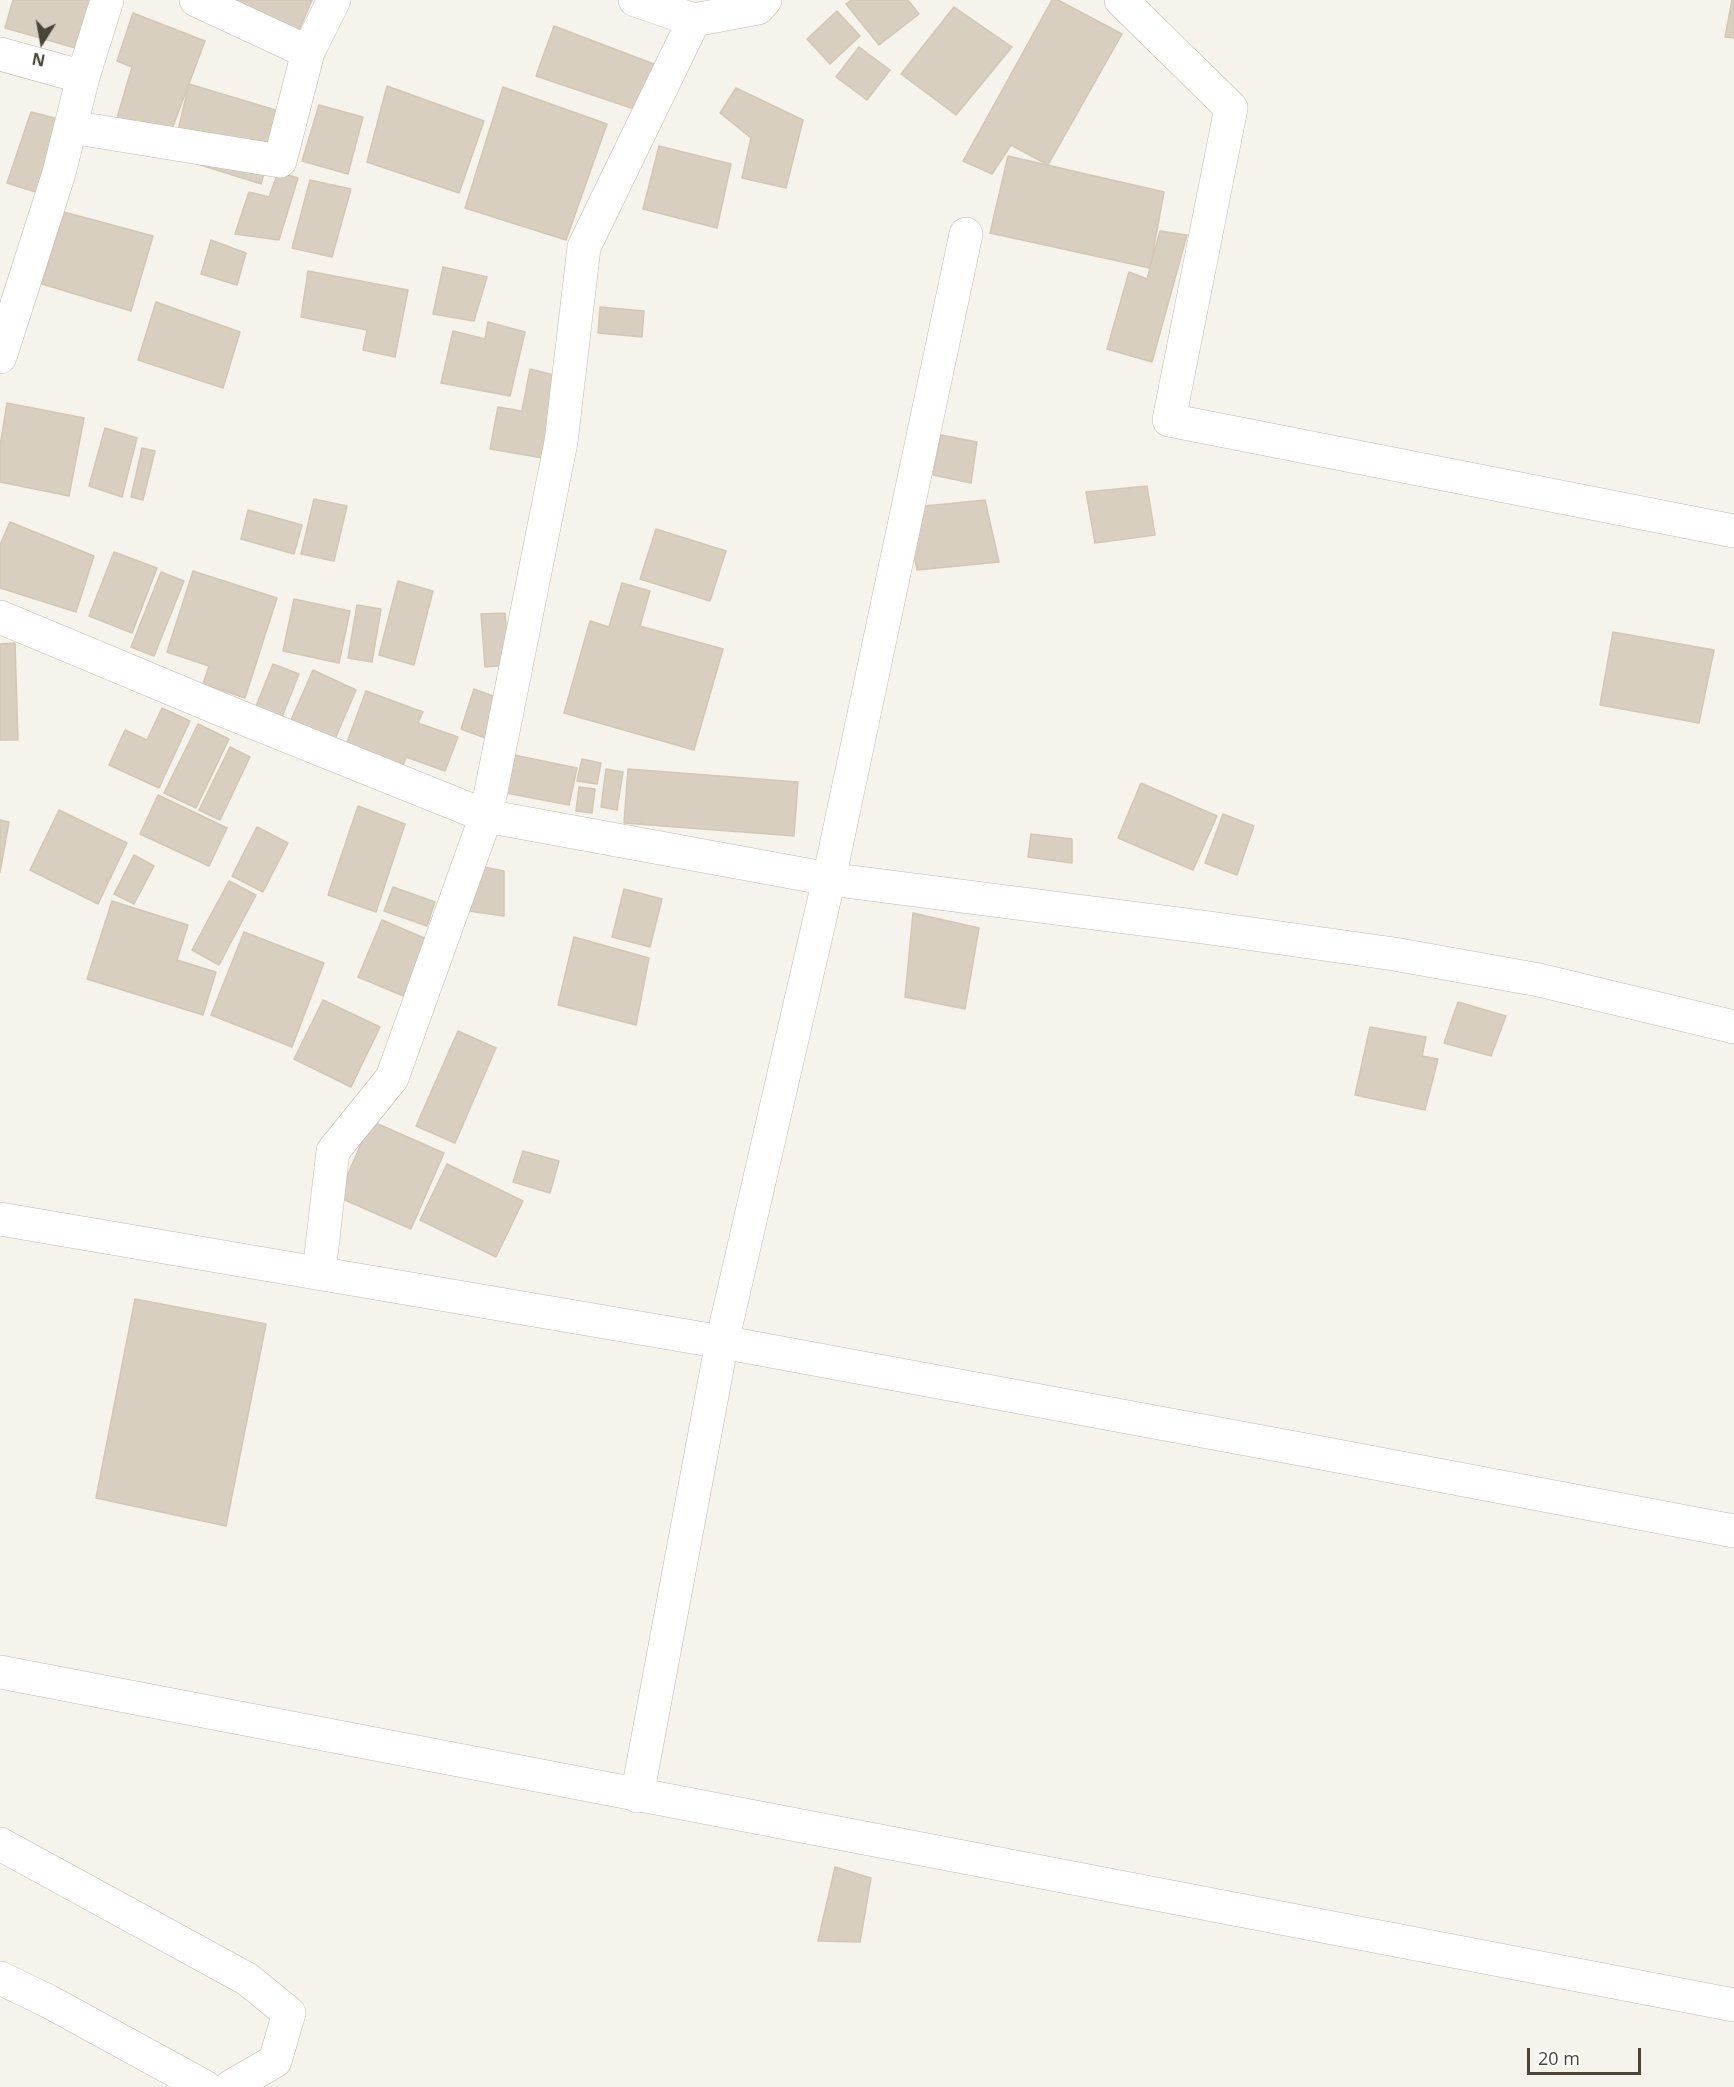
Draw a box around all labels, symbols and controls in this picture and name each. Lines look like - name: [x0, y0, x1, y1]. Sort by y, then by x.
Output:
- north arrow: [12, 12, 72, 72]
- text: N: [30, 48, 47, 72]
- scale bar: [1530, 2036, 1644, 2074]
- text: 20 m: [1538, 2046, 1580, 2070]

